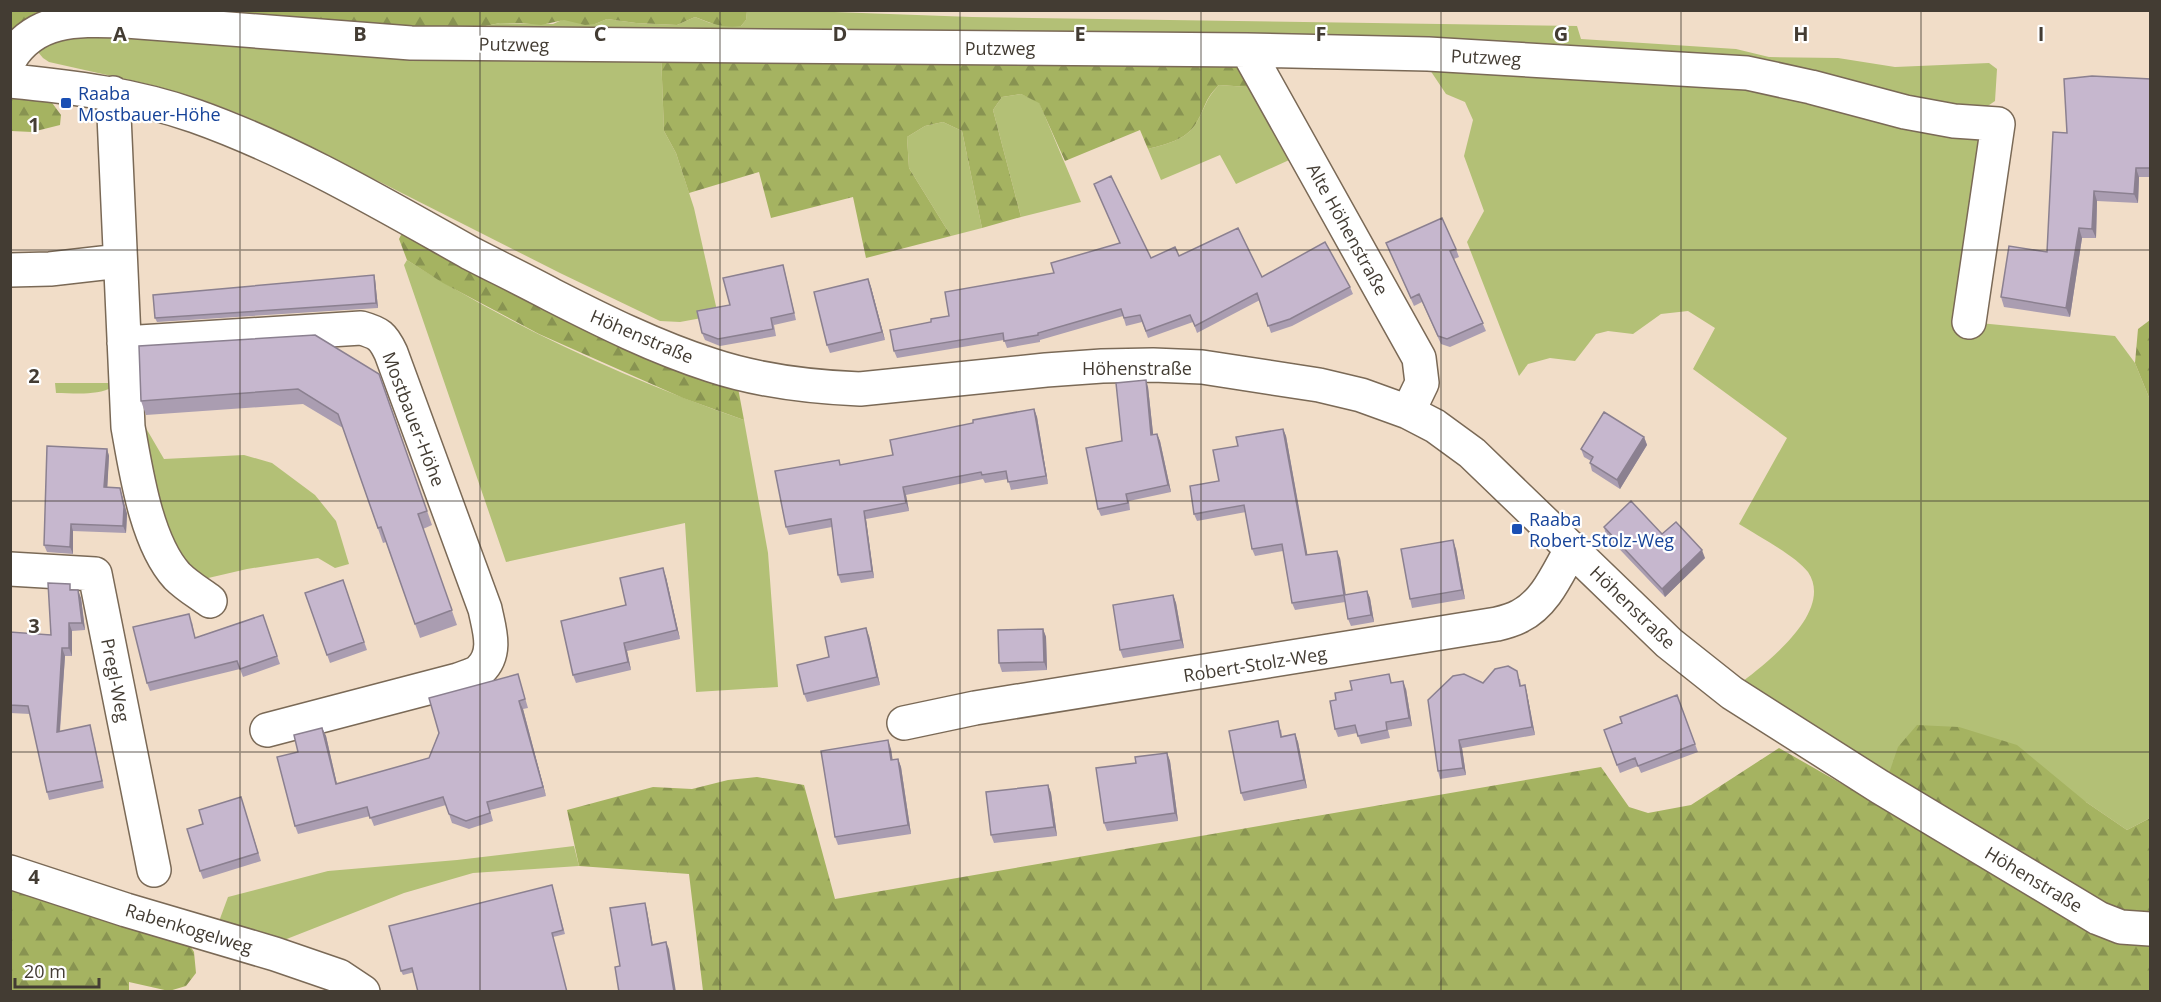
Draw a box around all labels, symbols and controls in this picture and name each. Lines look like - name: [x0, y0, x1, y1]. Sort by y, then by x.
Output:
- text: A: [113, 20, 127, 47]
- text: B: [353, 20, 367, 47]
- text: C: [594, 20, 607, 47]
- text: D: [833, 20, 847, 47]
- text: E: [1074, 20, 1086, 47]
- text: F: [1316, 20, 1326, 47]
- text: G: [1554, 20, 1568, 47]
- text: H: [1793, 20, 1809, 47]
- text: I: [2038, 20, 2044, 47]
- street label: Putzweg: [479, 31, 550, 57]
- street label: Putzweg: [965, 36, 1035, 60]
- street label: Putzweg: [1450, 43, 1522, 71]
- place label: Raaba Mostbauer-Höhe: [78, 81, 221, 126]
- marker: Raaba Mostbauer-Höhe: [59, 96, 73, 110]
- text: 1: [28, 111, 40, 138]
- street label: Alte Höhenstraße: [1302, 159, 1394, 299]
- street label: Höhenstraße: [587, 303, 697, 369]
- street label: Mostbauer-Höhe: [377, 348, 451, 490]
- street label: Höhenstraße: [1082, 356, 1192, 380]
- text: 2: [28, 362, 40, 389]
- place label: Raaba Robert-Stolz-Weg: [1529, 507, 1674, 552]
- marker: Raaba Robert-Stolz-Weg: [1510, 522, 1524, 536]
- street label: Höhenstraße: [1585, 560, 1681, 654]
- text: 3: [28, 612, 40, 639]
- street label: Pregl-Weg: [96, 636, 136, 724]
- street label: Robert-Stolz-Weg: [1182, 641, 1329, 687]
- street label: Höhenstraße: [1981, 840, 2087, 918]
- text: 4: [28, 863, 40, 890]
- street label: Rabenkogelweg: [122, 897, 256, 959]
- scale bar: [15, 951, 99, 989]
- text: 20 m: [24, 959, 66, 983]

